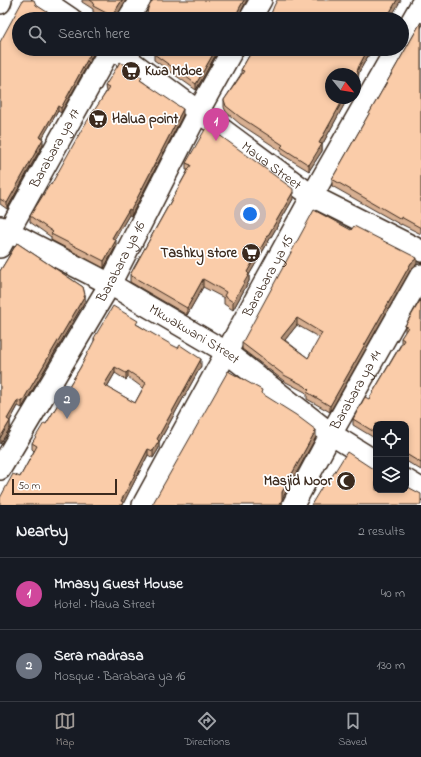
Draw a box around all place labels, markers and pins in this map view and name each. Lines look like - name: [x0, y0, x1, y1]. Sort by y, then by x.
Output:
- supermarket icon: Kwa Mdoe: [120, 60, 142, 82]
- place label: Kwa Mdoe: [145, 61, 203, 82]
- supermarket icon: Halua point: [87, 108, 109, 130]
- pin: 1: [203, 108, 229, 141]
- place label: Halua point: [112, 109, 178, 130]
- supermarket icon: Tashky store: [240, 242, 262, 264]
- place label: Tashky store: [161, 243, 238, 266]
- pin: 2: [54, 386, 80, 419]
- mosque icon: Masjid Noor: [335, 470, 357, 492]
- place label: Masjid Noor: [264, 471, 333, 492]

